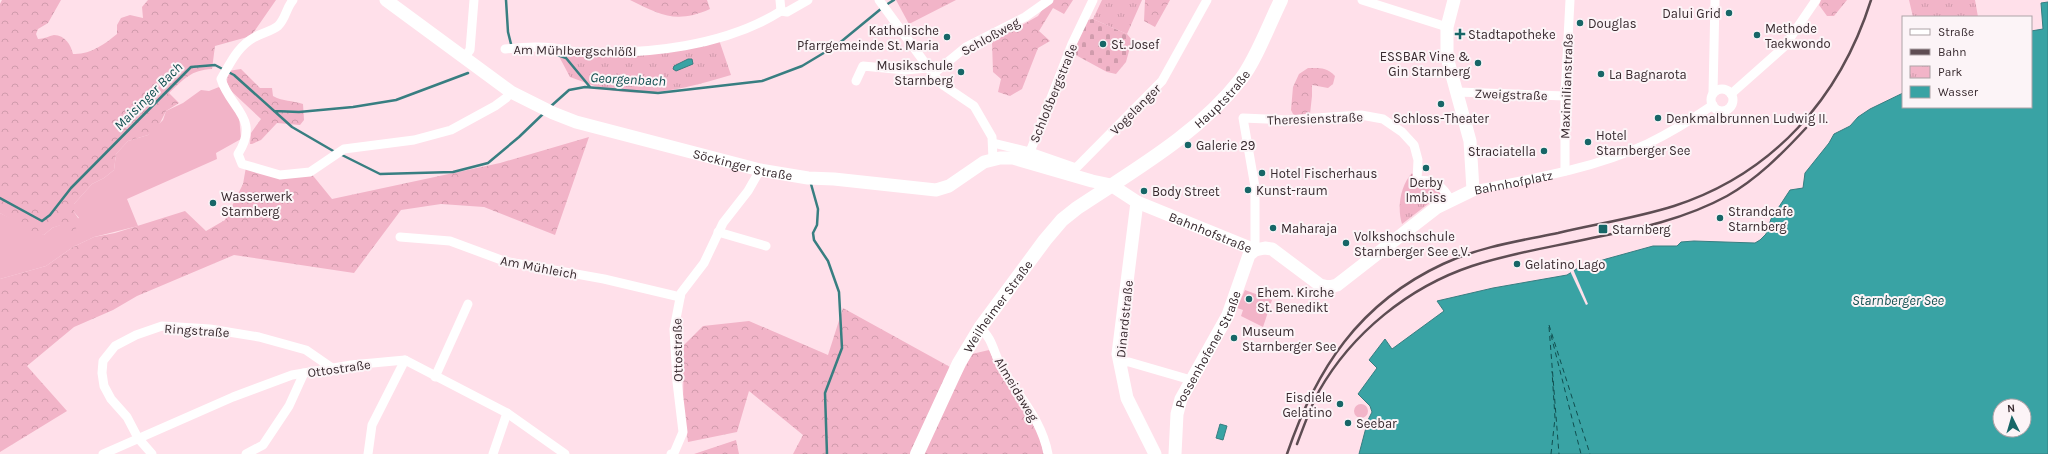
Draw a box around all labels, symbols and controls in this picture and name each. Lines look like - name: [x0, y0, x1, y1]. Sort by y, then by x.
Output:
- place label: Dalui Grid: [1662, 6, 1721, 21]
- marker: Dalui Grid: [1724, 8, 1734, 18]
- street label: Schloßweg: [958, 14, 1023, 59]
- place label: Douglas: [1588, 16, 1637, 31]
- legend: [1902, 16, 2032, 108]
- marker: Douglas: [1575, 18, 1585, 28]
- place label: Methode Taekwondo: [1765, 21, 1831, 51]
- place label: Katholische Pfarrgemeinde St. Maria: [797, 23, 939, 53]
- text: Straße: [1938, 25, 1974, 39]
- place label: Stadtapotheke: [1468, 27, 1556, 42]
- marker: Stadtapotheke: [1455, 29, 1465, 39]
- marker: Methode Taekwondo: [1752, 30, 1762, 40]
- marker: Katholische Pfarrgemeinde St. Maria: [942, 32, 952, 42]
- street label: Maximilianstraße: [1557, 33, 1576, 139]
- place label: St. Josef: [1111, 37, 1160, 52]
- marker: St. Josef: [1098, 39, 1108, 49]
- street label: Schloßbergstraße: [1027, 41, 1080, 145]
- street label: Am Mühlbergschlößl: [513, 42, 637, 59]
- text: Bahn: [1938, 45, 1967, 59]
- place label: ESSBAR Vine & Gin Starnberg: [1380, 49, 1471, 79]
- place label: Musikschule Starnberg: [877, 58, 954, 88]
- marker: ESSBAR Vine & Gin Starnberg: [1473, 58, 1483, 68]
- water label: Maisinger Bach: [111, 59, 186, 134]
- text: Park: [1938, 65, 1963, 79]
- marker: Musikschule Starnberg: [956, 67, 966, 77]
- street label: Hauptstraße: [1191, 67, 1253, 131]
- place label: La Bagnarota: [1609, 67, 1687, 82]
- water label: Georgenbach: [590, 69, 666, 90]
- marker: La Bagnarota: [1596, 69, 1606, 79]
- street label: Vogelanger: [1107, 81, 1164, 138]
- text: Wasser: [1938, 85, 1979, 99]
- street label: Zweigstraße: [1474, 86, 1548, 103]
- marker: Schloss-Theater: [1436, 99, 1446, 109]
- street label: Theresienstraße: [1267, 109, 1364, 128]
- place label: Schloss-Theater: [1393, 111, 1489, 126]
- place label: Denkmalbrunnen Ludwig II.: [1666, 111, 1828, 126]
- marker: Denkmalbrunnen Ludwig II.: [1653, 113, 1663, 123]
- place label: Hotel Starnberger See: [1596, 128, 1691, 158]
- marker: Hotel Starnberger See: [1583, 137, 1593, 147]
- place label: Galerie 29: [1196, 138, 1255, 153]
- marker: Galerie 29: [1183, 140, 1193, 150]
- place label: Straciatella: [1468, 144, 1536, 159]
- street label: Söckinger Straße: [691, 146, 794, 183]
- marker: Straciatella: [1539, 146, 1549, 156]
- marker: Derby Imbiss: [1421, 163, 1431, 173]
- place label: Hotel Fischerhaus: [1270, 166, 1377, 181]
- marker: Hotel Fischerhaus: [1257, 168, 1267, 178]
- street label: Bahnhofplatz: [1473, 168, 1554, 198]
- place label: Derby Imbiss: [1405, 175, 1447, 205]
- place label: Kunst-raum: [1256, 183, 1328, 198]
- place label: Body Street: [1152, 184, 1220, 199]
- marker: Kunst-raum: [1243, 185, 1253, 195]
- marker: Body Street: [1139, 186, 1149, 196]
- place label: Wasserwerk Starnberg: [221, 189, 293, 219]
- marker: Wasserwerk Starnberg: [208, 198, 218, 208]
- place label: Strandcafe Starnberg: [1728, 204, 1793, 234]
- street label: Bahnhofstraße: [1167, 209, 1254, 256]
- marker: Strandcafe Starnberg: [1715, 213, 1725, 223]
- place label: Maharaja: [1281, 221, 1337, 236]
- place label: Starnberg: [1612, 222, 1671, 237]
- marker: Maharaja: [1268, 223, 1278, 233]
- marker: Starnberg: [1597, 223, 1609, 235]
- place label: Volkshochschule Starnberger See e.V.: [1354, 229, 1470, 259]
- marker: Volkshochschule Starnberger See e.V.: [1341, 238, 1351, 248]
- street label: Am Mühleich: [499, 253, 579, 282]
- street label: Weilheimer Straße: [960, 257, 1036, 355]
- place label: Gelatino Lago: [1525, 257, 1605, 272]
- marker: Gelatino Lago: [1512, 259, 1522, 269]
- street label: Dinardstraße: [1113, 279, 1136, 359]
- place label: Ehem. Kirche St. Benedikt: [1257, 285, 1334, 315]
- street label: Possenhofener Straße: [1172, 288, 1244, 409]
- water label: Starnberger See: [1852, 292, 1945, 309]
- marker: Ehem. Kirche St. Benedikt: [1244, 294, 1254, 304]
- street label: Ottostraße: [669, 318, 686, 382]
- street label: Ringstraße: [164, 321, 230, 340]
- place label: Museum Starnberger See: [1242, 324, 1337, 354]
- marker: Museum Starnberger See: [1229, 333, 1239, 343]
- street label: Almeidaweg: [992, 354, 1042, 425]
- street label: Ottostraße: [307, 357, 372, 380]
- place label: Eisdiele Gelatino: [1282, 390, 1332, 420]
- north arrow: [1992, 398, 2032, 438]
- marker: Eisdiele Gelatino: [1335, 399, 1345, 409]
- text: N: [2007, 402, 2016, 415]
- place label: Seebar: [1356, 416, 1397, 431]
- marker: Seebar: [1343, 418, 1353, 428]

